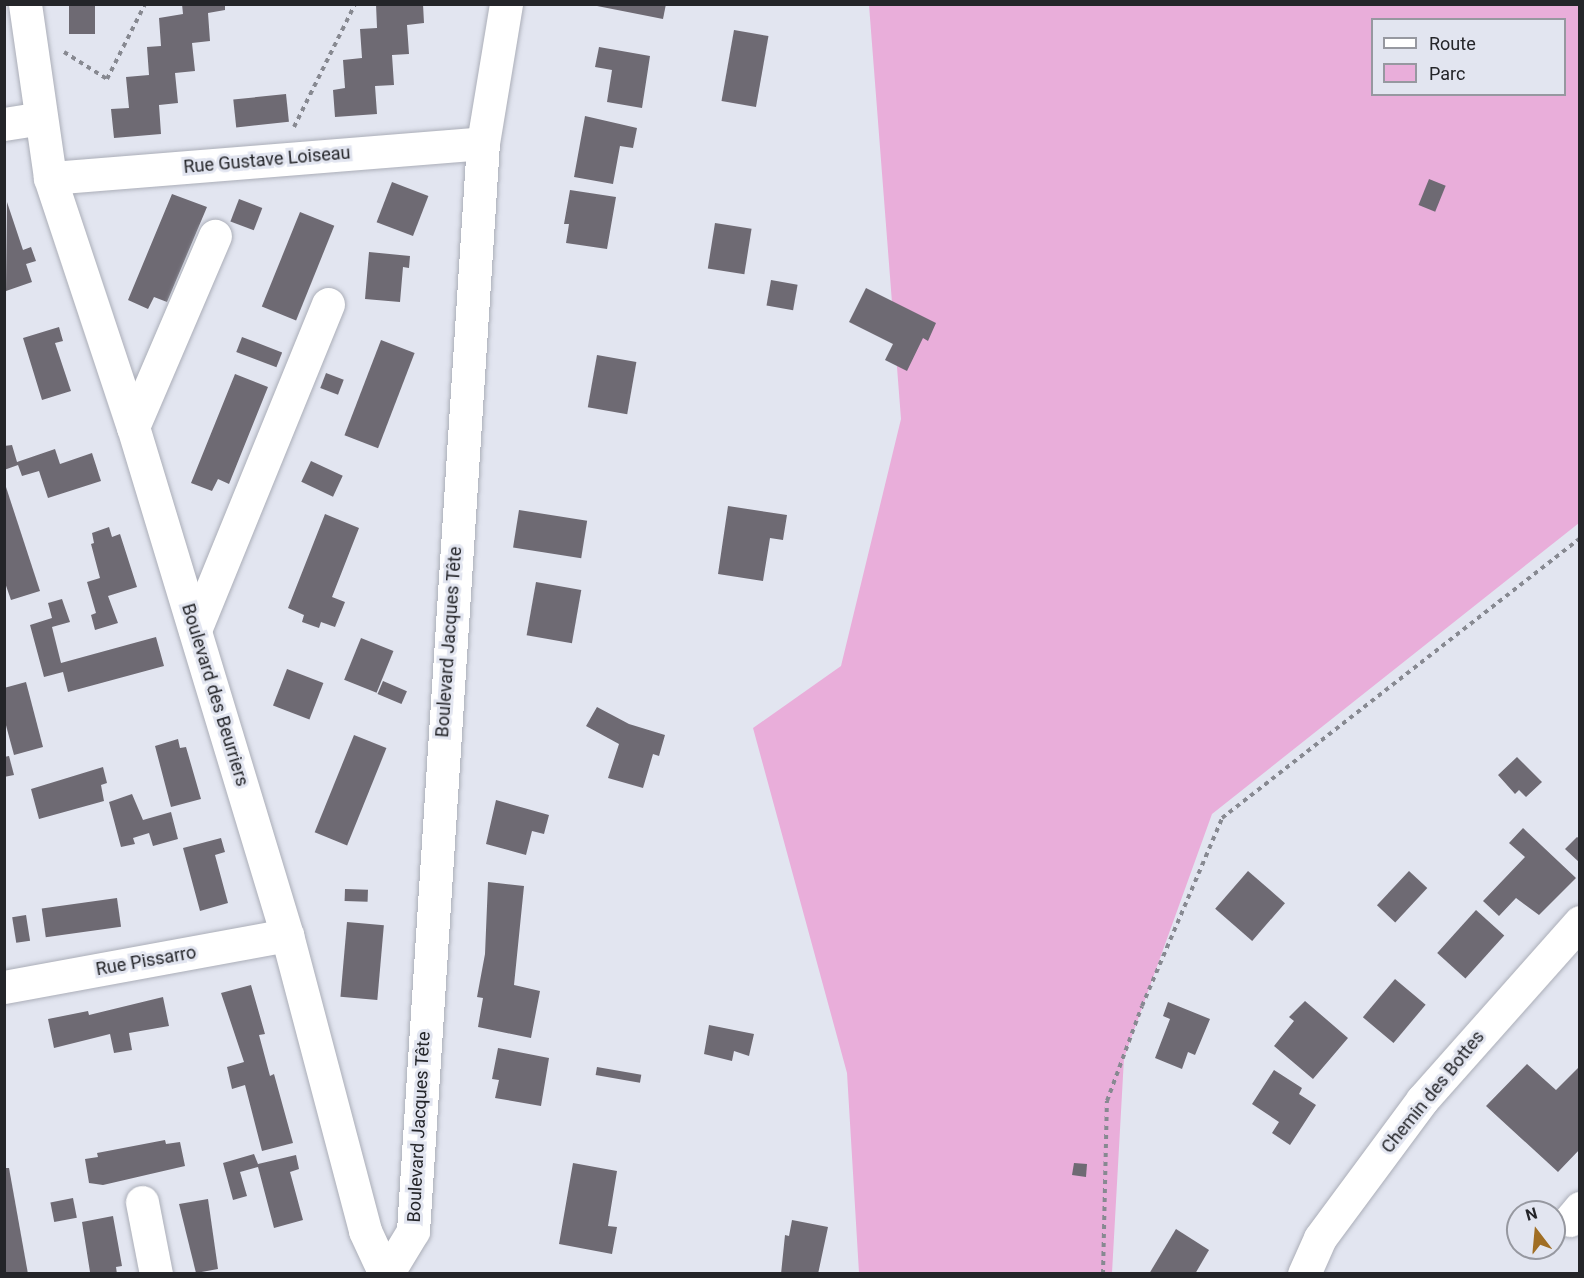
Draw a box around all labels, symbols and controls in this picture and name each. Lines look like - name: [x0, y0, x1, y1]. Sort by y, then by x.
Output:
- legend: [1371, 18, 1566, 96]
- text: Route: [1429, 33, 1476, 54]
- text: Parc: [1429, 63, 1465, 84]
- street label: Rue Gustave Loiseau: [183, 142, 351, 178]
- street label: Boulevard Jacques Tête: [432, 546, 466, 738]
- street label: Boulevard des Beurriers: [177, 601, 253, 789]
- street label: Rue Pissarro: [94, 942, 198, 980]
- street label: Chemin des Bottes: [1377, 1026, 1489, 1158]
- street label: Boulevard Jacques Tête: [403, 1031, 435, 1223]
- north arrow: [1506, 1200, 1566, 1260]
- text: N: [1523, 1203, 1539, 1225]

